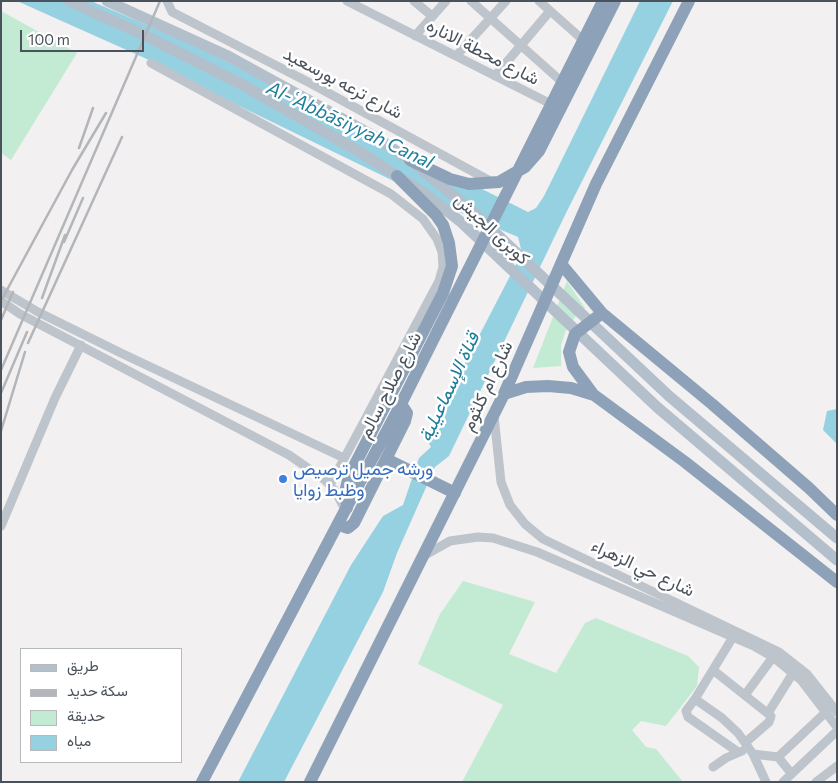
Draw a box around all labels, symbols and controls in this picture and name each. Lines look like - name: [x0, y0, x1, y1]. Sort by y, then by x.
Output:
- street label: شارع محطة الاناره: [423, 14, 543, 90]
- scale bar: [22, 20, 146, 52]
- text: 100 m: [28, 30, 70, 48]
- street label: شارع ترعه بورسعيد: [280, 43, 406, 123]
- water label: Al-ʿAbbāsiyyah Canal: [263, 76, 437, 174]
- street label: كوبرى الجيش: [450, 189, 534, 269]
- street label: شارع صلاح سالم: [354, 328, 426, 442]
- water label: قناة الإسماعيلية: [414, 329, 484, 445]
- street label: شارع ام كلثوم: [457, 338, 517, 434]
- place label: ورشه جميل ترصيص وظبط زوايا: [293, 458, 433, 500]
- marker: ورشه جميل ترصيص وظبط زوايا: [277, 473, 289, 485]
- street label: شارع حي الزهراء: [588, 535, 698, 601]
- legend: [20, 648, 182, 763]
- text: طريق: [67, 656, 99, 674]
- text: سكة حديد: [67, 681, 128, 699]
- text: حديقة: [67, 706, 105, 724]
- text: مياه: [67, 731, 91, 749]

